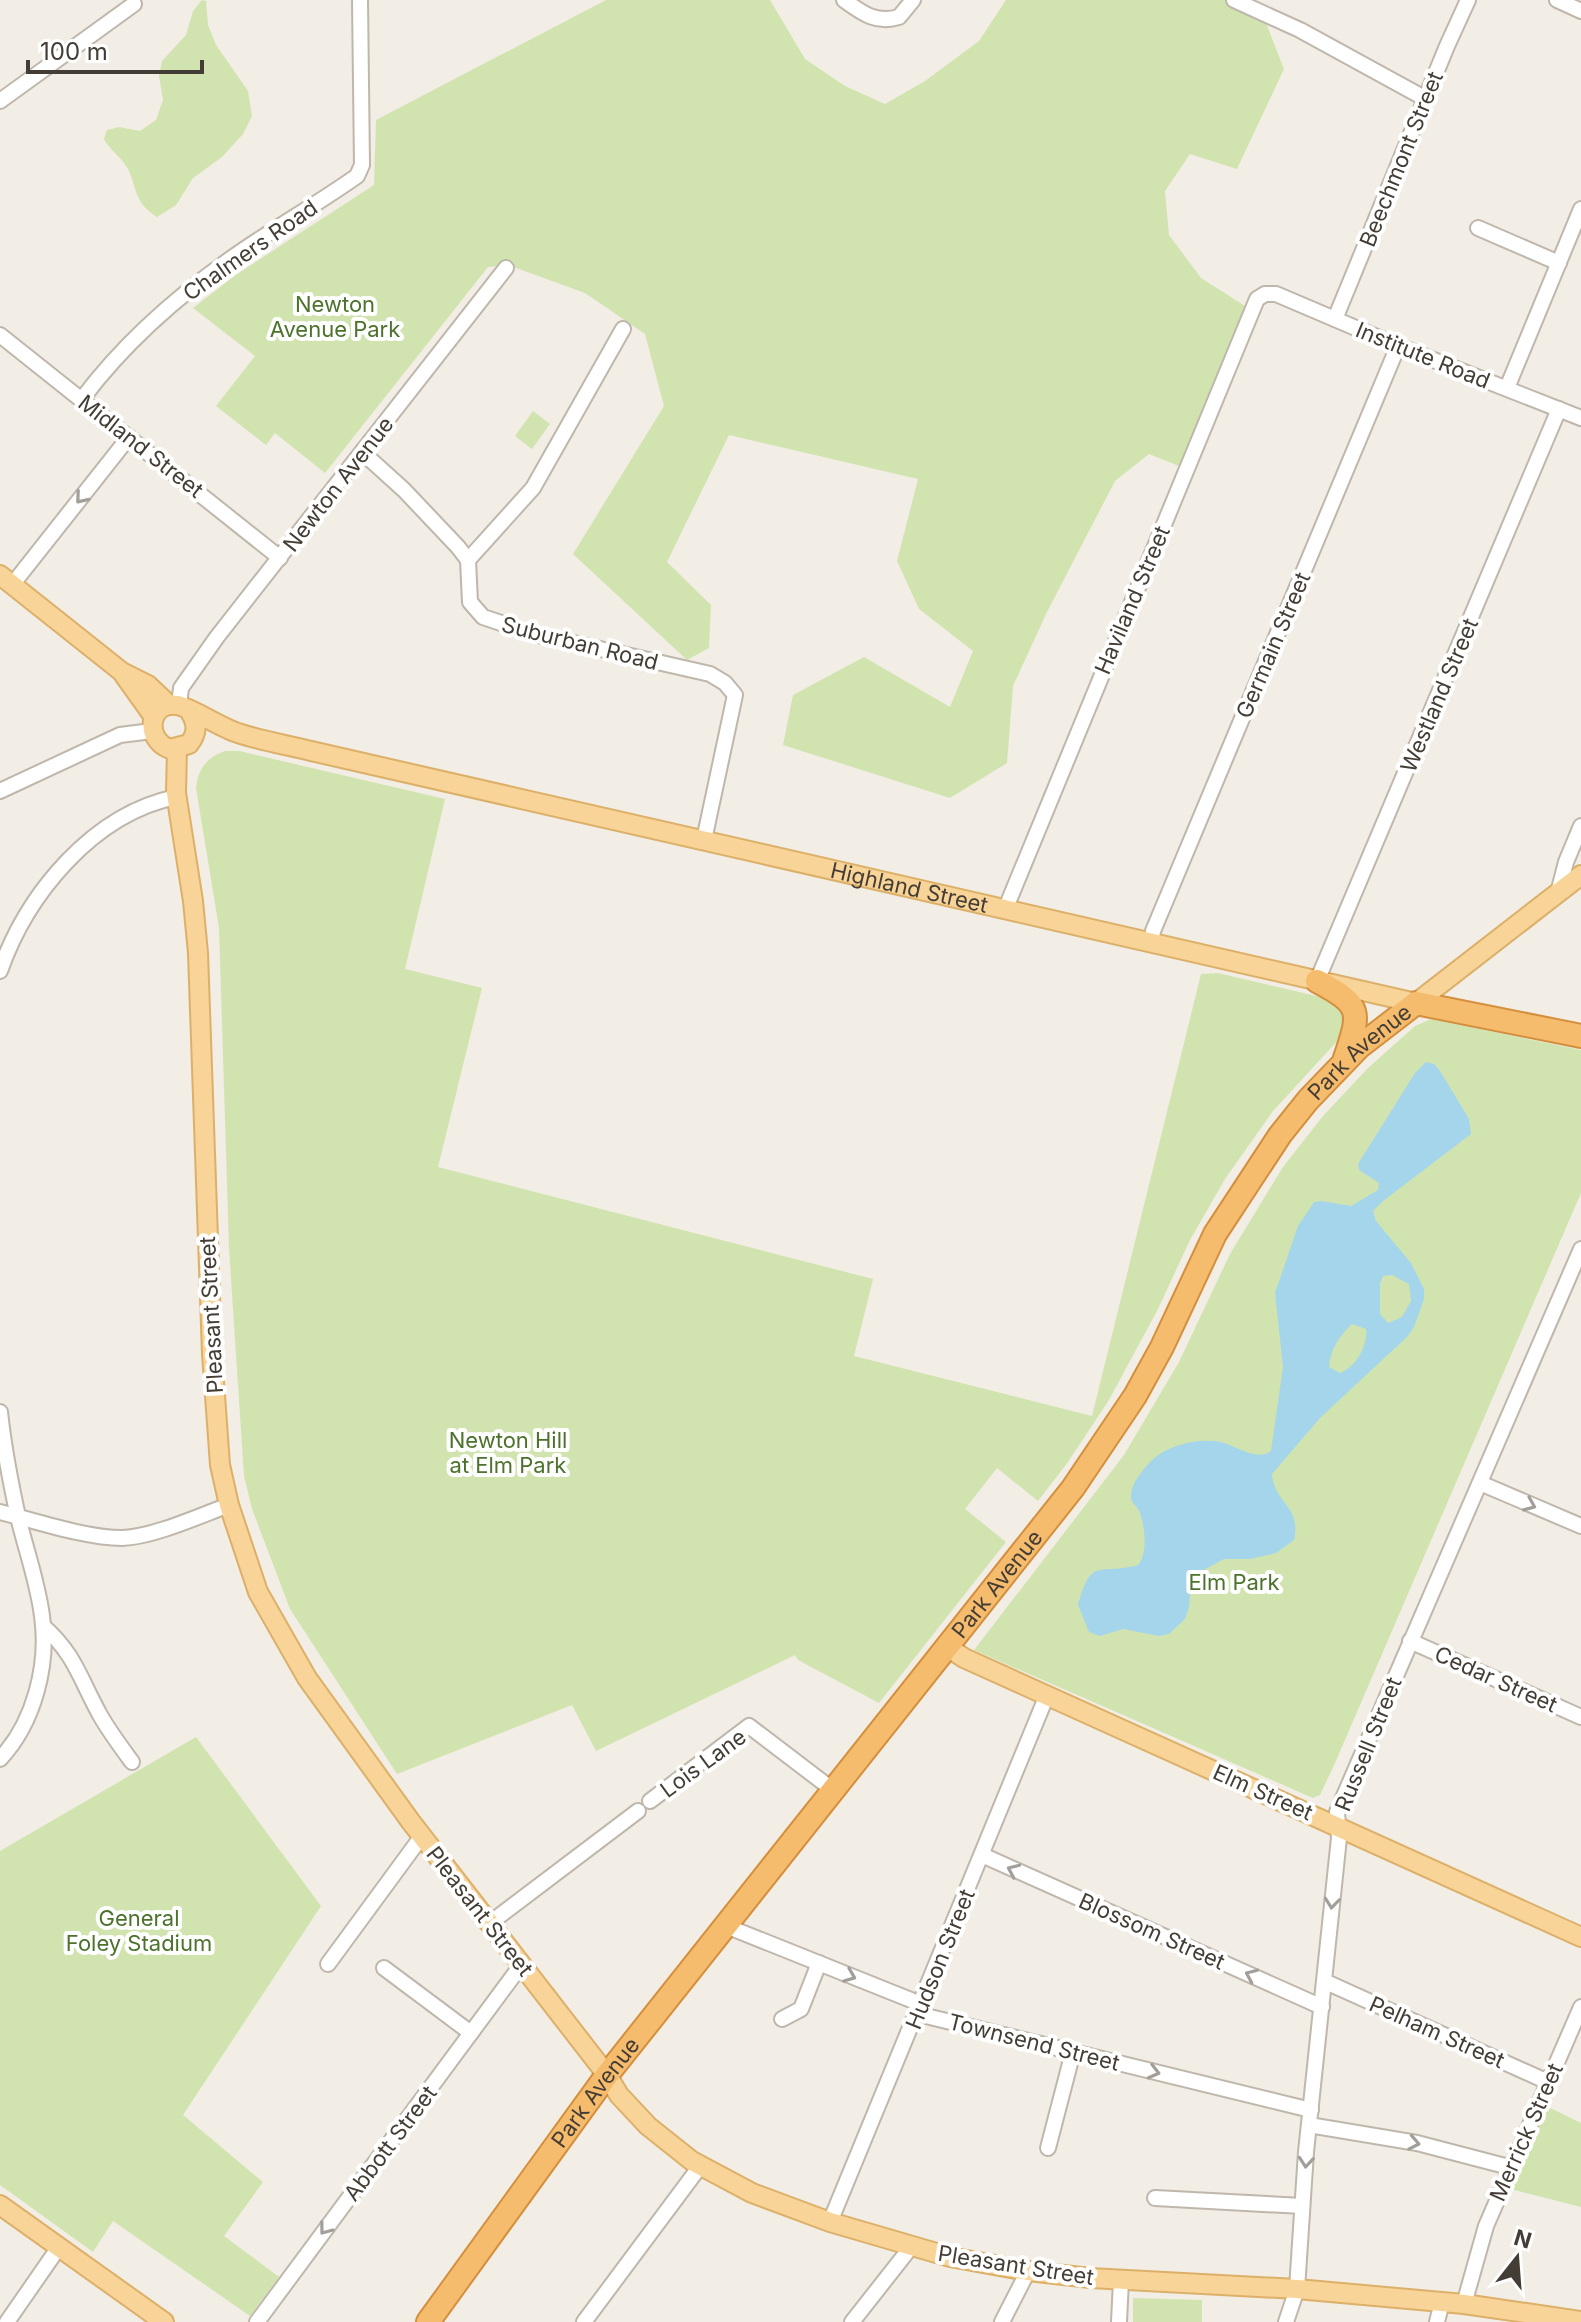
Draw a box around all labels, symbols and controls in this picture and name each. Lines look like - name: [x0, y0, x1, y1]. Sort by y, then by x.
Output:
- scale bar: [28, 24, 202, 74]
- text: 100 m: [40, 37, 108, 66]
- street label: Beechmont Street: [1354, 68, 1448, 250]
- street label: Chalmers Road: [178, 194, 322, 306]
- park label: Newton Avenue Park: [270, 291, 400, 342]
- street label: Institute Road: [1352, 316, 1494, 394]
- street label: Midland Street: [73, 389, 209, 503]
- street label: Newton Avenue: [277, 412, 399, 556]
- one-way arrow: [76, 489, 91, 503]
- street label: Haviland Street: [1089, 522, 1175, 678]
- street label: Germain Street: [1231, 568, 1315, 722]
- street label: Suburban Road: [499, 611, 661, 675]
- street label: Westland Street: [1395, 614, 1483, 776]
- street label: Highland Street: [828, 857, 990, 918]
- street label: Park Avenue: [1302, 999, 1416, 1105]
- street label: Pleasant Street: [194, 1236, 228, 1394]
- park label: Newton Hill at Elm Park: [449, 1427, 567, 1478]
- one-way arrow: [1522, 1495, 1537, 1511]
- street label: Park Avenue: [946, 1525, 1048, 1643]
- park label: Elm Park: [1188, 1569, 1280, 1595]
- street label: Cedar Street: [1431, 1640, 1561, 1718]
- street label: Russell Street: [1329, 1673, 1407, 1815]
- street label: Lois Lane: [655, 1723, 751, 1803]
- street label: Elm Street: [1209, 1759, 1317, 1825]
- street label: Pleasant Street: [421, 1841, 539, 1981]
- one-way arrow: [1007, 1863, 1022, 1879]
- street label: Hudson Street: [900, 1885, 980, 2033]
- street label: Blossom Street: [1075, 1887, 1229, 1975]
- one-way arrow: [1323, 1897, 1340, 1910]
- park label: General Foley Stadium: [66, 1905, 212, 1956]
- one-way arrow: [842, 1966, 856, 1982]
- one-way arrow: [1245, 1969, 1259, 1985]
- street label: Pelham Street: [1365, 1991, 1509, 2073]
- street label: Townsend Street: [946, 2008, 1122, 2076]
- street label: Park Avenue: [546, 2032, 645, 2153]
- street label: Merrick Street: [1484, 2059, 1568, 2205]
- one-way arrow: [1147, 2062, 1161, 2079]
- street label: Abbott Street: [338, 2080, 442, 2206]
- one-way arrow: [1406, 2134, 1420, 2151]
- one-way arrow: [1298, 2156, 1315, 2169]
- north arrow: [1477, 2218, 1557, 2298]
- one-way arrow: [321, 2221, 335, 2235]
- text: N: [1511, 2224, 1535, 2254]
- street label: Pleasant Street: [936, 2240, 1096, 2290]

